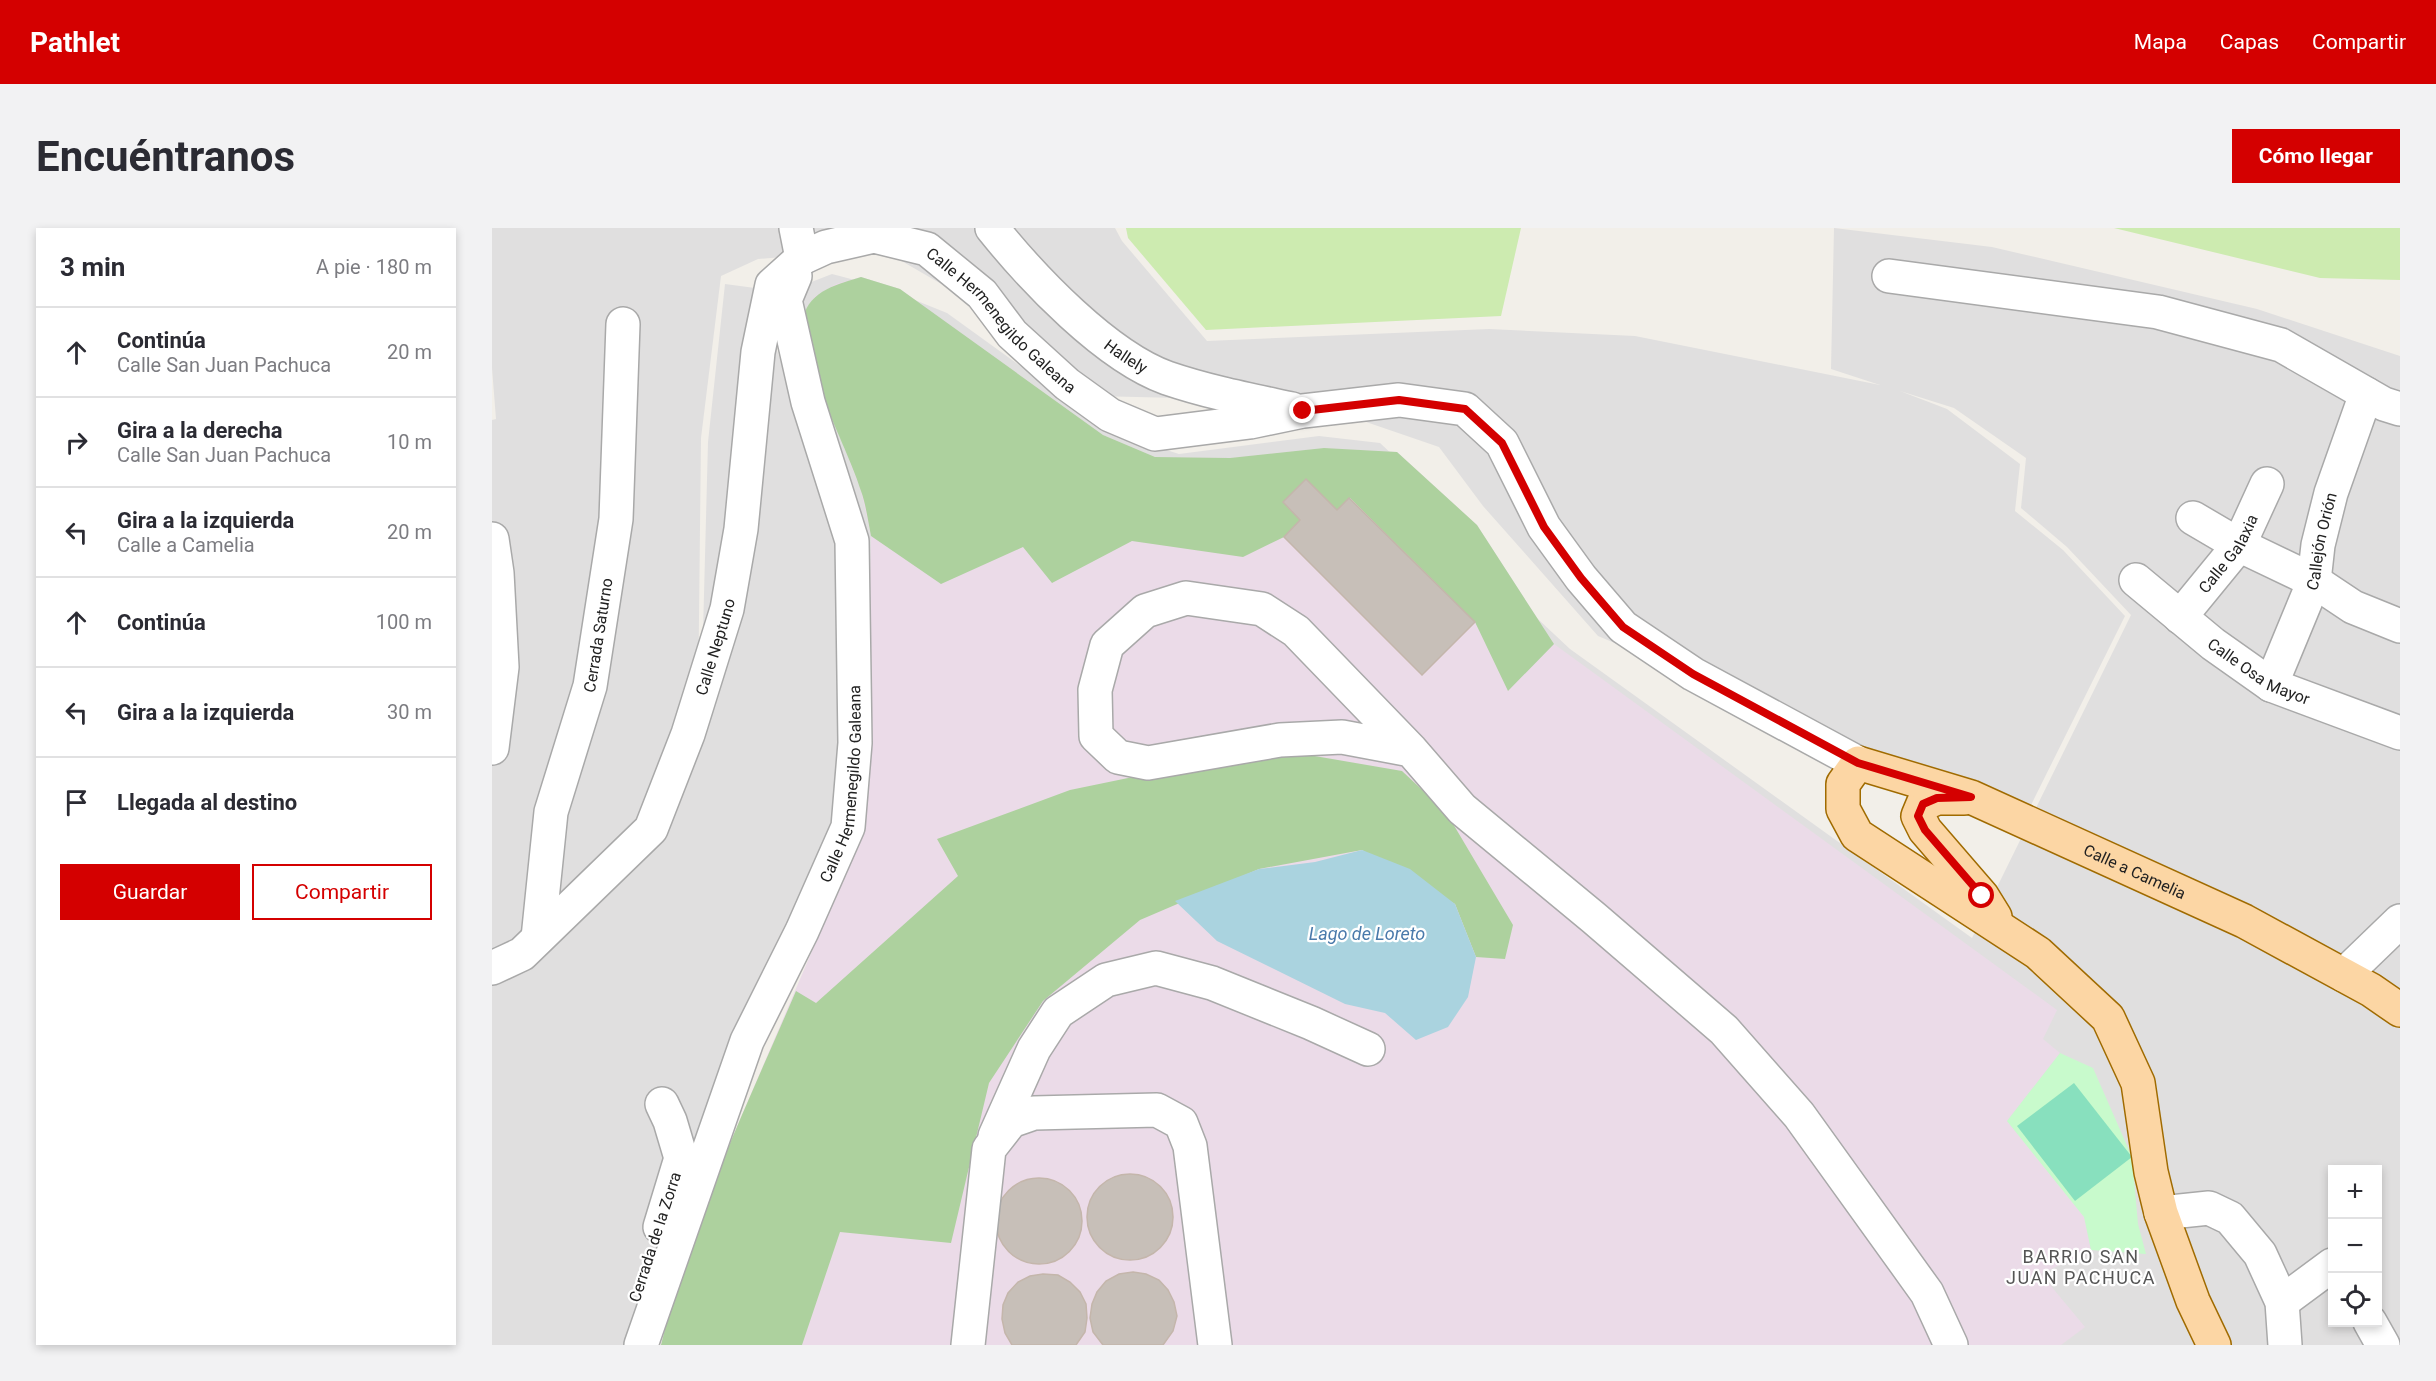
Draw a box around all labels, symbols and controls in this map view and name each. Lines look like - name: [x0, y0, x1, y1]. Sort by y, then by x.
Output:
- text: Pathlet: [30, 26, 120, 59]
- text: Mapa: [2134, 30, 2187, 54]
- text: Capas: [2220, 30, 2279, 54]
- text: Compartir: [2312, 30, 2406, 54]
- button: Cómo llegar: [2232, 129, 2400, 183]
- text: Encuéntranos: [36, 132, 295, 181]
- street label: Calle Hermenegildo Galeana: [923, 243, 1080, 397]
- text: 3 min: [60, 252, 125, 282]
- text: A pie · 180 m: [316, 255, 432, 279]
- text: Continúa: [117, 328, 206, 353]
- street label: Hallely: [1101, 335, 1151, 377]
- icon: ahead: [60, 336, 93, 369]
- text: 20 m: [387, 340, 432, 364]
- text: Calle San Juan Pachuca: [117, 353, 331, 377]
- route end: [1289, 397, 1315, 423]
- text: Gira a la derecha: [117, 418, 283, 443]
- icon: right: [60, 426, 93, 459]
- text: 10 m: [387, 430, 432, 454]
- text: Calle San Juan Pachuca: [117, 443, 331, 467]
- street label: Callejón Orión: [2302, 490, 2340, 593]
- text: Gira a la izquierda: [117, 508, 294, 533]
- street label: Calle Galaxia: [2194, 511, 2261, 597]
- icon: left: [60, 516, 93, 549]
- text: 20 m: [387, 520, 432, 544]
- text: Calle a Camelia: [117, 533, 255, 557]
- street label: Cerrada Saturno: [579, 577, 616, 695]
- street label: Calle Neptuno: [691, 597, 738, 698]
- icon: ahead: [60, 606, 93, 639]
- text: Continúa: [117, 610, 206, 635]
- text: 100 m: [376, 610, 432, 634]
- street label: Calle Osa Mayor: [2204, 634, 2313, 708]
- street label: Calle Hermenegildo Galeana: [815, 685, 865, 885]
- icon: left: [60, 696, 93, 729]
- text: Gira a la izquierda: [117, 700, 294, 725]
- text: 30 m: [387, 700, 432, 724]
- icon: arrive: [60, 786, 93, 819]
- text: Llegada al destino: [117, 790, 297, 815]
- street label: Calle a Camelia: [2081, 840, 2189, 903]
- button: Guardar: [60, 864, 240, 920]
- button: Compartir: [252, 864, 432, 920]
- route start: [1968, 882, 1994, 908]
- water label: Lago de Loreto: [1309, 923, 1425, 944]
- map controls: [2328, 1165, 2382, 1327]
- button: +: [2328, 1165, 2382, 1219]
- street label: Cerrada de la Zorra: [625, 1170, 685, 1304]
- button: −: [2328, 1219, 2382, 1273]
- district label: BARRIO SAN JUAN PACHUCA: [2006, 1246, 2156, 1288]
- button: locate: [2328, 1273, 2382, 1327]

